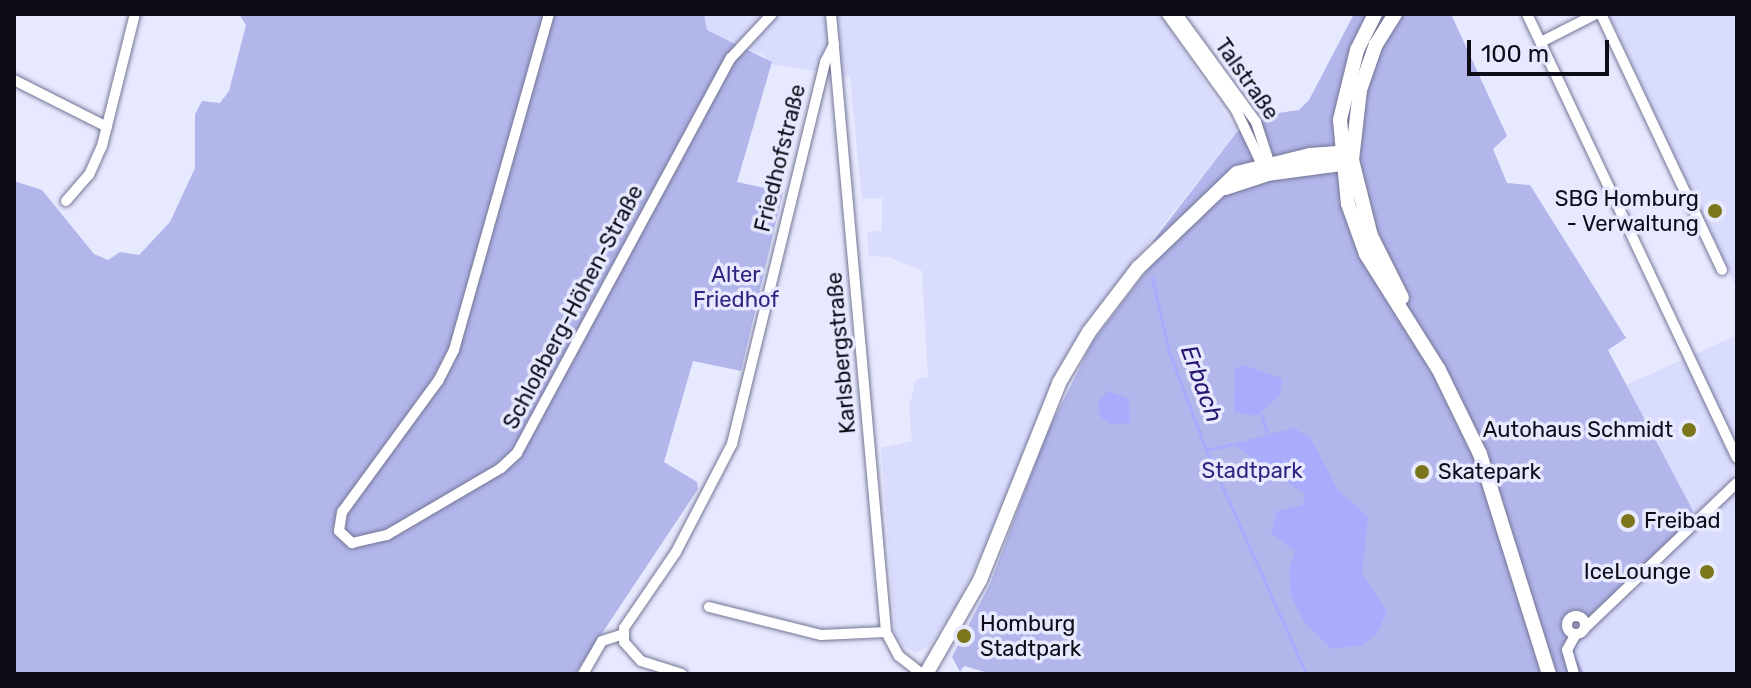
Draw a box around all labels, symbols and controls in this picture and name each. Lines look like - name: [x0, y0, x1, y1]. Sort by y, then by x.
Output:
- scale bar: [1471, 24, 1613, 74]
- street label: Talstraße: [1209, 33, 1285, 125]
- text: 100 m: [1481, 40, 1549, 68]
- street label: Friedhofstraße: [749, 81, 811, 235]
- street label: Schloßberg-Höhen-Straße: [497, 180, 649, 434]
- place label: SBG Homburg - Verwaltung: [1555, 185, 1699, 236]
- marker: SBG Homburg - Verwaltung: [1706, 202, 1724, 220]
- park label: Alter Friedhof: [693, 261, 779, 312]
- street label: Karlsbergstraße: [821, 271, 861, 435]
- water label: Erbach: [1174, 342, 1228, 426]
- place label: Autohaus Schmidt: [1483, 417, 1673, 443]
- marker: Autohaus Schmidt: [1680, 421, 1698, 439]
- park label: Stadtpark: [1201, 458, 1303, 484]
- place label: Skatepark: [1438, 459, 1541, 485]
- marker: Skatepark: [1413, 463, 1431, 481]
- place label: Freibad: [1644, 508, 1721, 534]
- marker: Freibad: [1619, 512, 1637, 530]
- place label: IceLounge: [1584, 559, 1691, 585]
- marker: IceLounge: [1698, 563, 1716, 581]
- place label: Homburg Stadtpark: [980, 610, 1081, 662]
- marker: Homburg Stadtpark: [955, 627, 973, 645]

